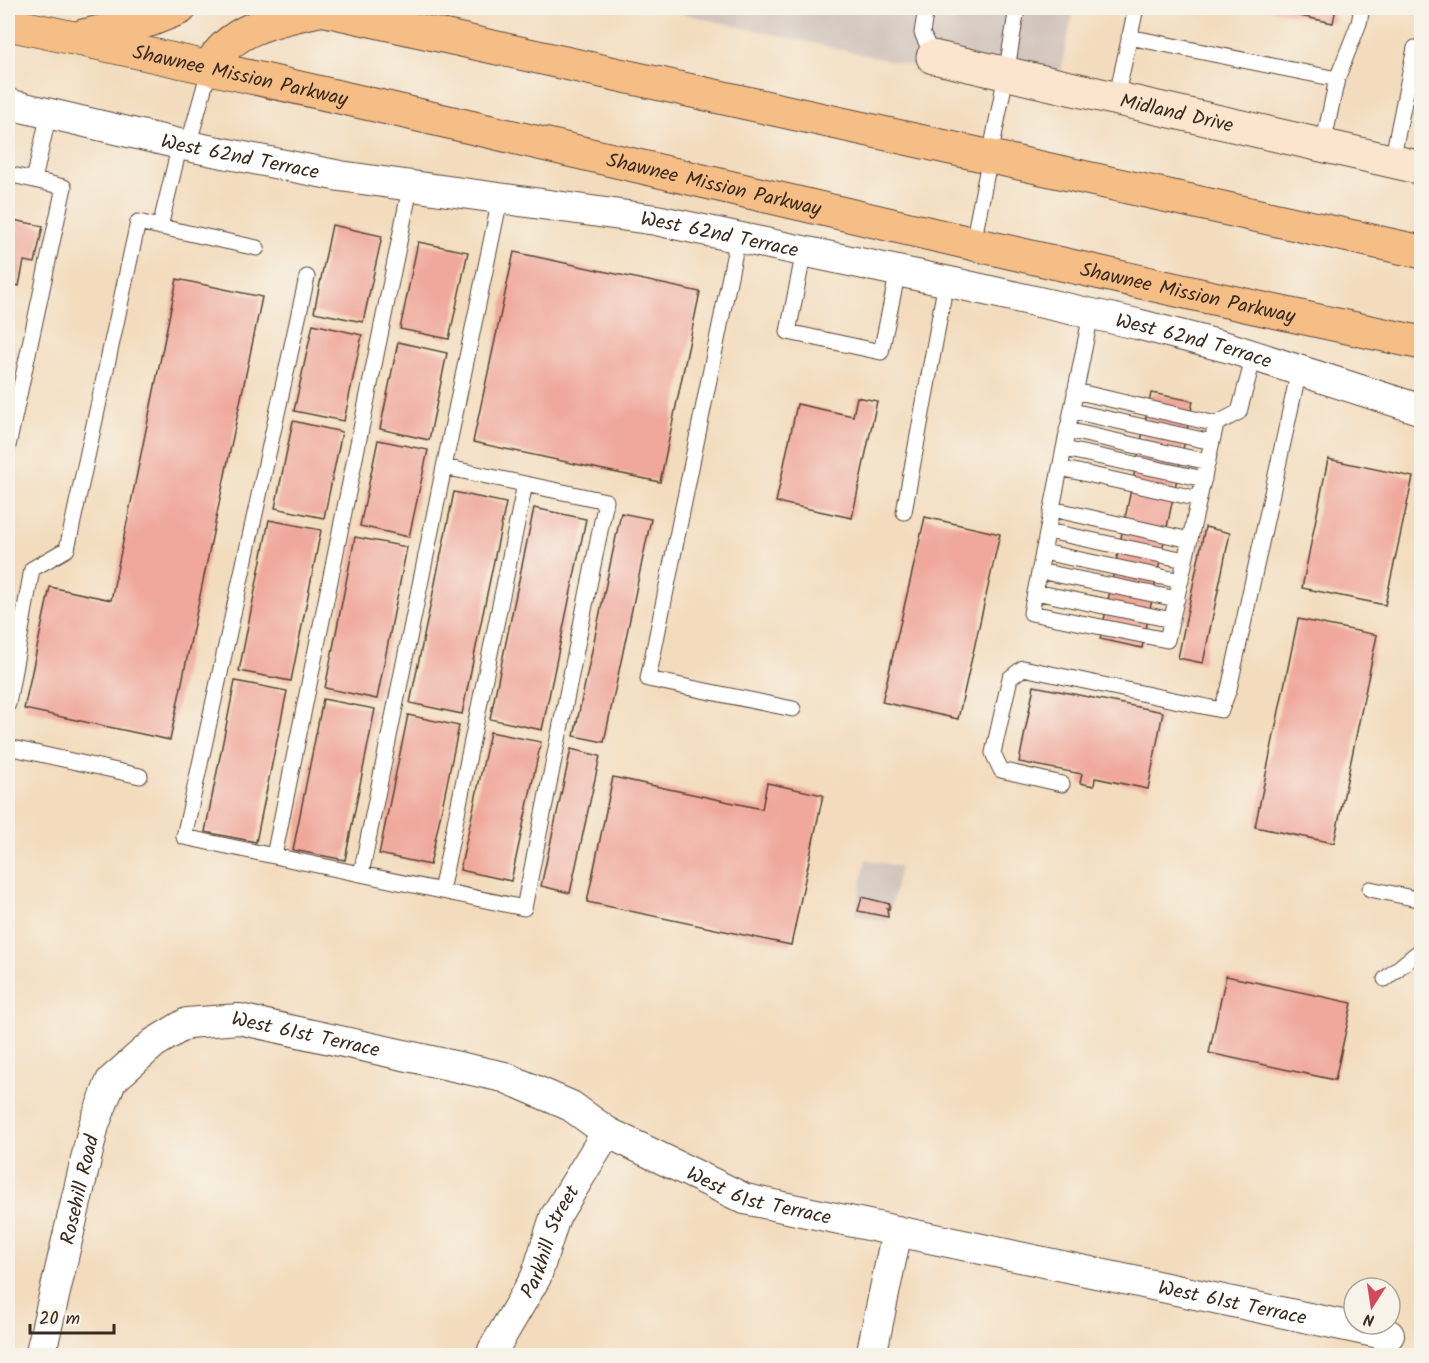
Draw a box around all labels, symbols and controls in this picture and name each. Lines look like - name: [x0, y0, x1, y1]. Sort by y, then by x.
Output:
- street label: Shawnee Mission Parkway: [129, 37, 351, 117]
- street label: Midland Drive: [1117, 86, 1236, 143]
- street label: West 62nd Terrace: [157, 126, 322, 190]
- street label: Shawnee Mission Parkway: [603, 145, 825, 226]
- street label: West 62nd Terrace: [639, 204, 801, 268]
- street label: Shawnee Mission Parkway: [1077, 255, 1299, 334]
- street label: West 62nd Terrace: [1112, 306, 1276, 378]
- street label: West 61st Terrace: [228, 1004, 383, 1067]
- street label: Rosehill Road: [53, 1131, 109, 1248]
- street label: West 61st Terrace: [680, 1159, 834, 1235]
- street label: Parkhill Street: [513, 1179, 589, 1305]
- street label: West 61st Terrace: [1155, 1273, 1309, 1335]
- north arrow: [1342, 1276, 1402, 1336]
- scale bar: [30, 1297, 114, 1335]
- text: 20 m: [39, 1305, 80, 1334]
- text: N: [1362, 1306, 1377, 1332]

